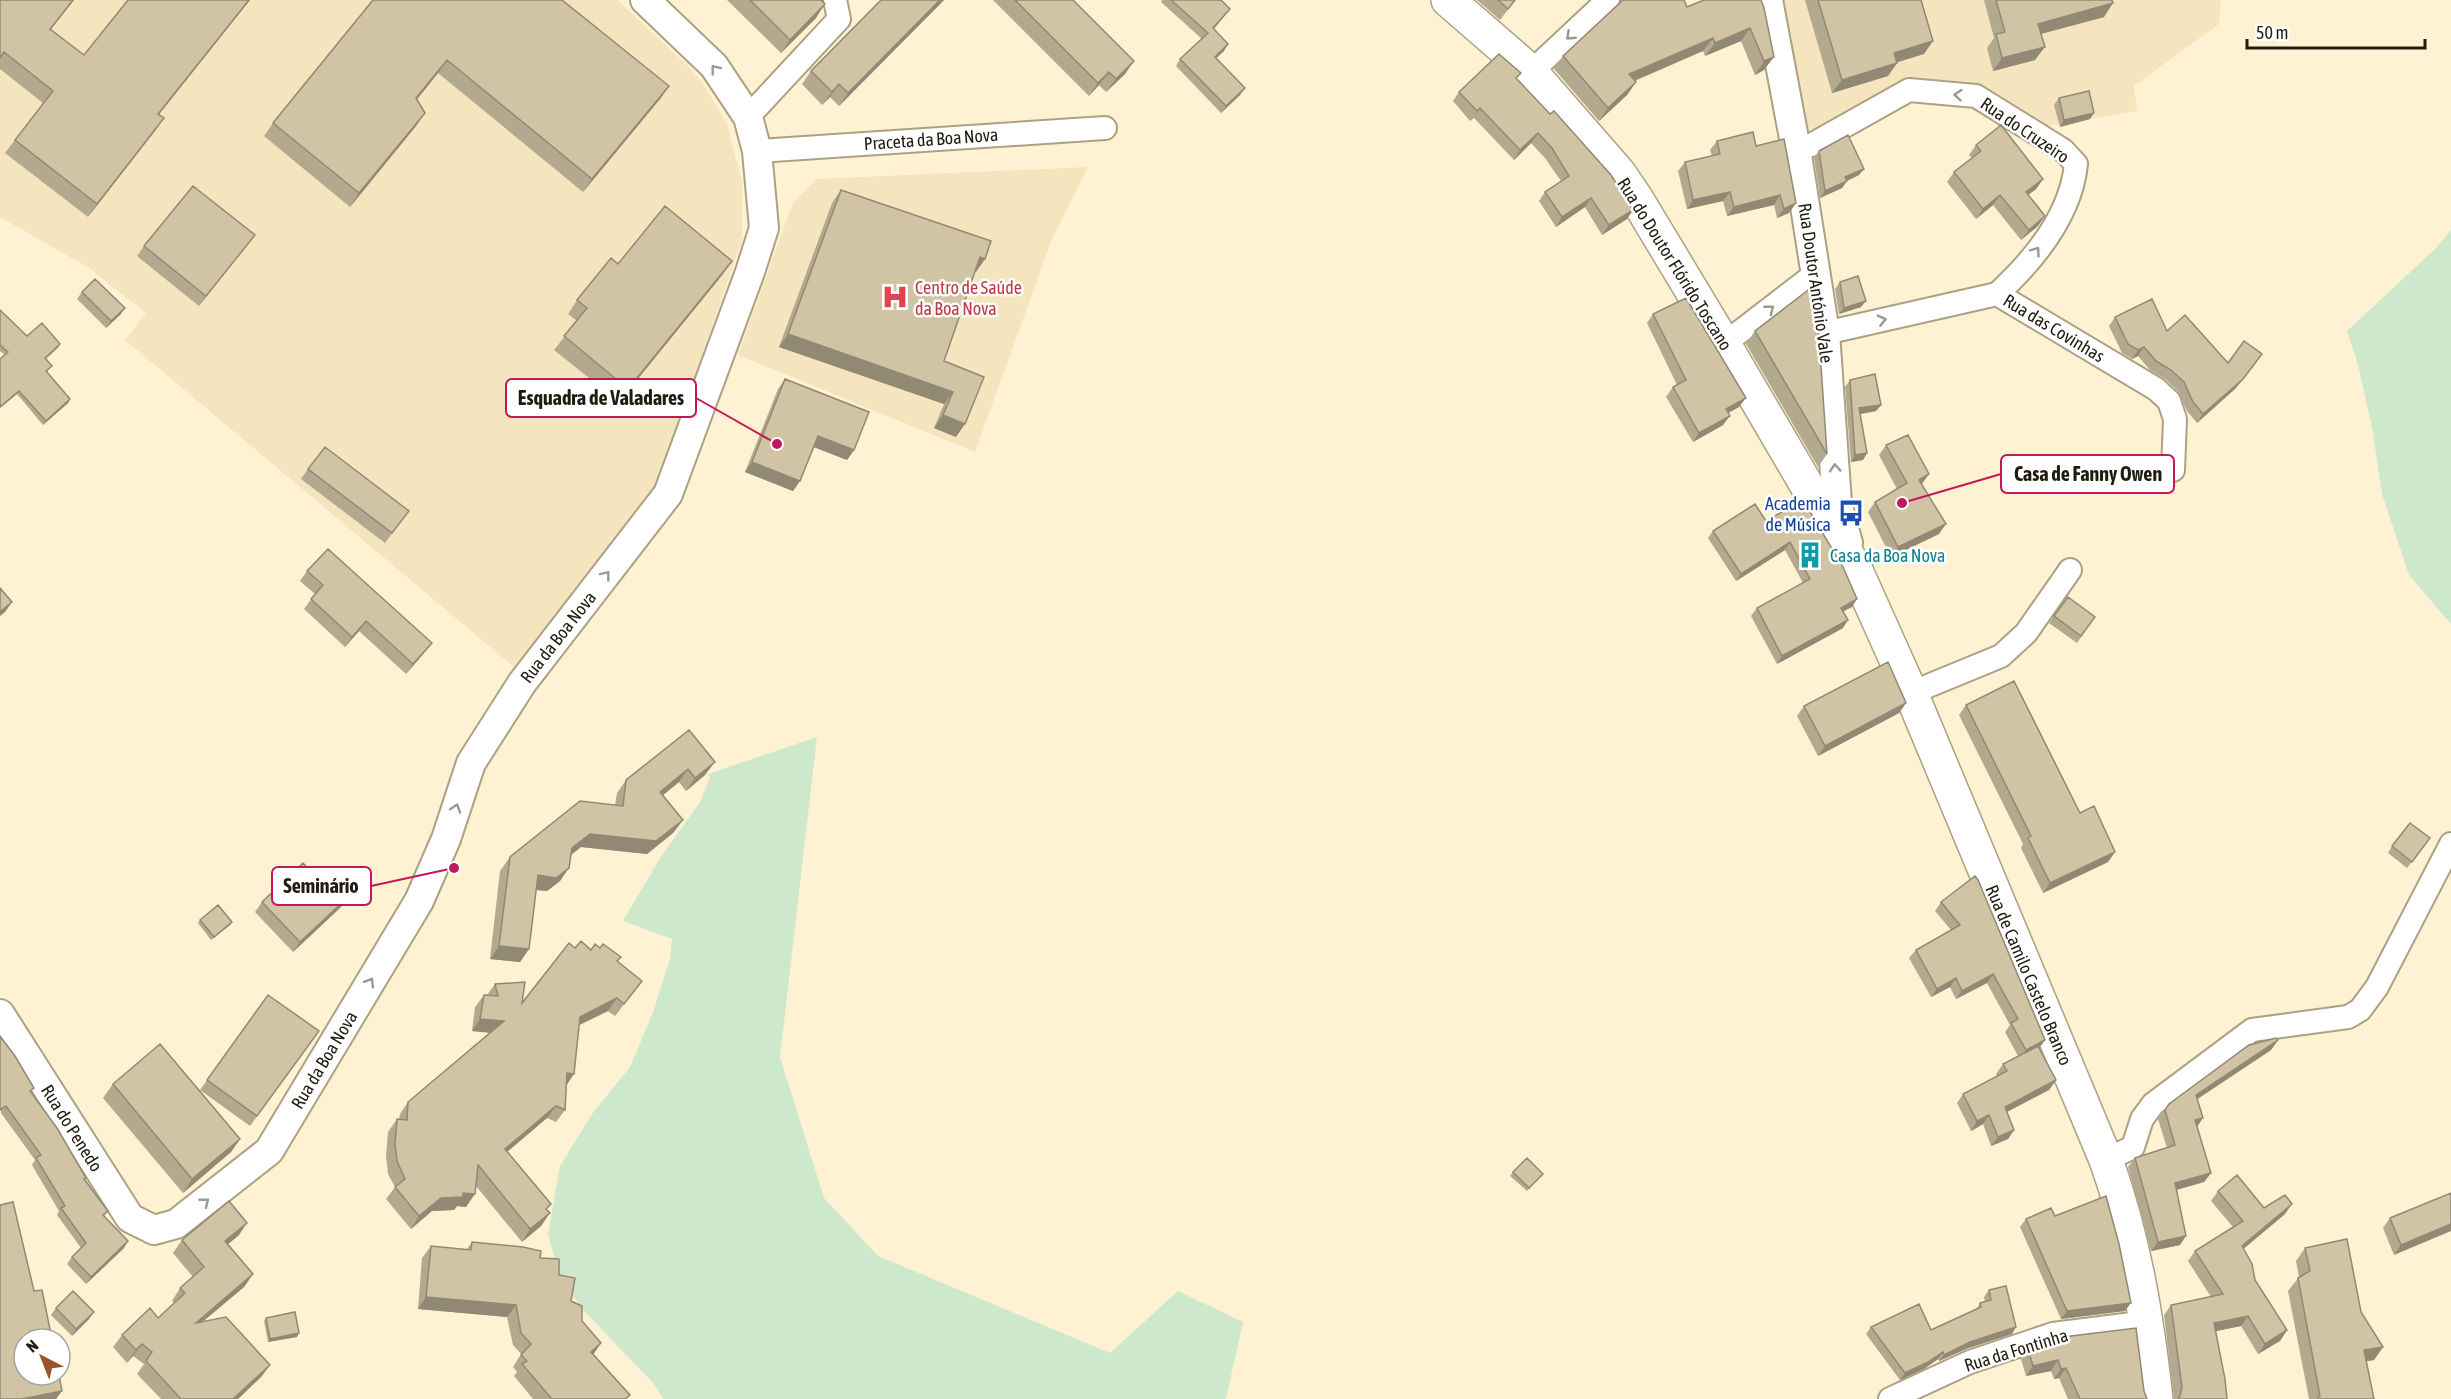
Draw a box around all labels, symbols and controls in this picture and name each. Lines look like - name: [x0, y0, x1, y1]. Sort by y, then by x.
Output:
- scale bar: [2247, 12, 2426, 50]
- text: 50 m: [2256, 22, 2288, 43]
- one-way arrow: [1566, 29, 1576, 40]
- one-way arrow: [712, 65, 723, 76]
- one-way arrow: [1953, 89, 1962, 102]
- street label: Rua do Cruzeiro: [1977, 93, 2073, 167]
- street label: Praceta da Boa Nova: [863, 124, 999, 154]
- street label: Rua do Doutor Flórido Toscano: [1613, 174, 1737, 354]
- street label: Rua Doutor António Vale: [1794, 202, 1838, 364]
- one-way arrow: [2029, 246, 2040, 257]
- place label: Centro de Saúde da Boa Nova: [915, 277, 1022, 319]
- hospital icon: Centro de Saúde da Boa Nova: [880, 282, 910, 312]
- street label: Rua das Covinhas: [2000, 290, 2108, 366]
- one-way arrow: [1763, 305, 1774, 316]
- one-way arrow: [1877, 314, 1887, 327]
- callout: Esquadra de Valadares: [506, 379, 696, 417]
- text: Esquadra de Valadares: [518, 386, 684, 409]
- callout: Casa de Fanny Owen: [2001, 455, 2174, 493]
- text: Casa de Fanny Owen: [2014, 462, 2162, 485]
- one-way arrow: [1828, 463, 1841, 472]
- place label: Academia de Música: [1765, 493, 1831, 535]
- bus stop icon: Academia de Música: [1836, 498, 1866, 528]
- building icon: Casa da Boa Nova: [1795, 540, 1825, 570]
- place label: Casa da Boa Nova: [1830, 545, 1945, 566]
- one-way arrow: [598, 571, 609, 582]
- street label: Rua da Boa Nova: [516, 587, 600, 687]
- one-way arrow: [449, 803, 461, 814]
- callout: Seminário: [272, 867, 371, 905]
- text: Seminário: [283, 874, 359, 897]
- street label: Rua de Camilo Castelo Branco: [1981, 882, 2077, 1068]
- one-way arrow: [363, 978, 375, 988]
- street label: Rua da Boa Nova: [287, 1007, 361, 1113]
- street label: Rua do Penedo: [37, 1081, 107, 1175]
- one-way arrow: [198, 1198, 209, 1209]
- street label: Rua da Fontinha: [1962, 1324, 2070, 1376]
- north arrow: [12, 1327, 72, 1387]
- text: N: [22, 1336, 41, 1356]

